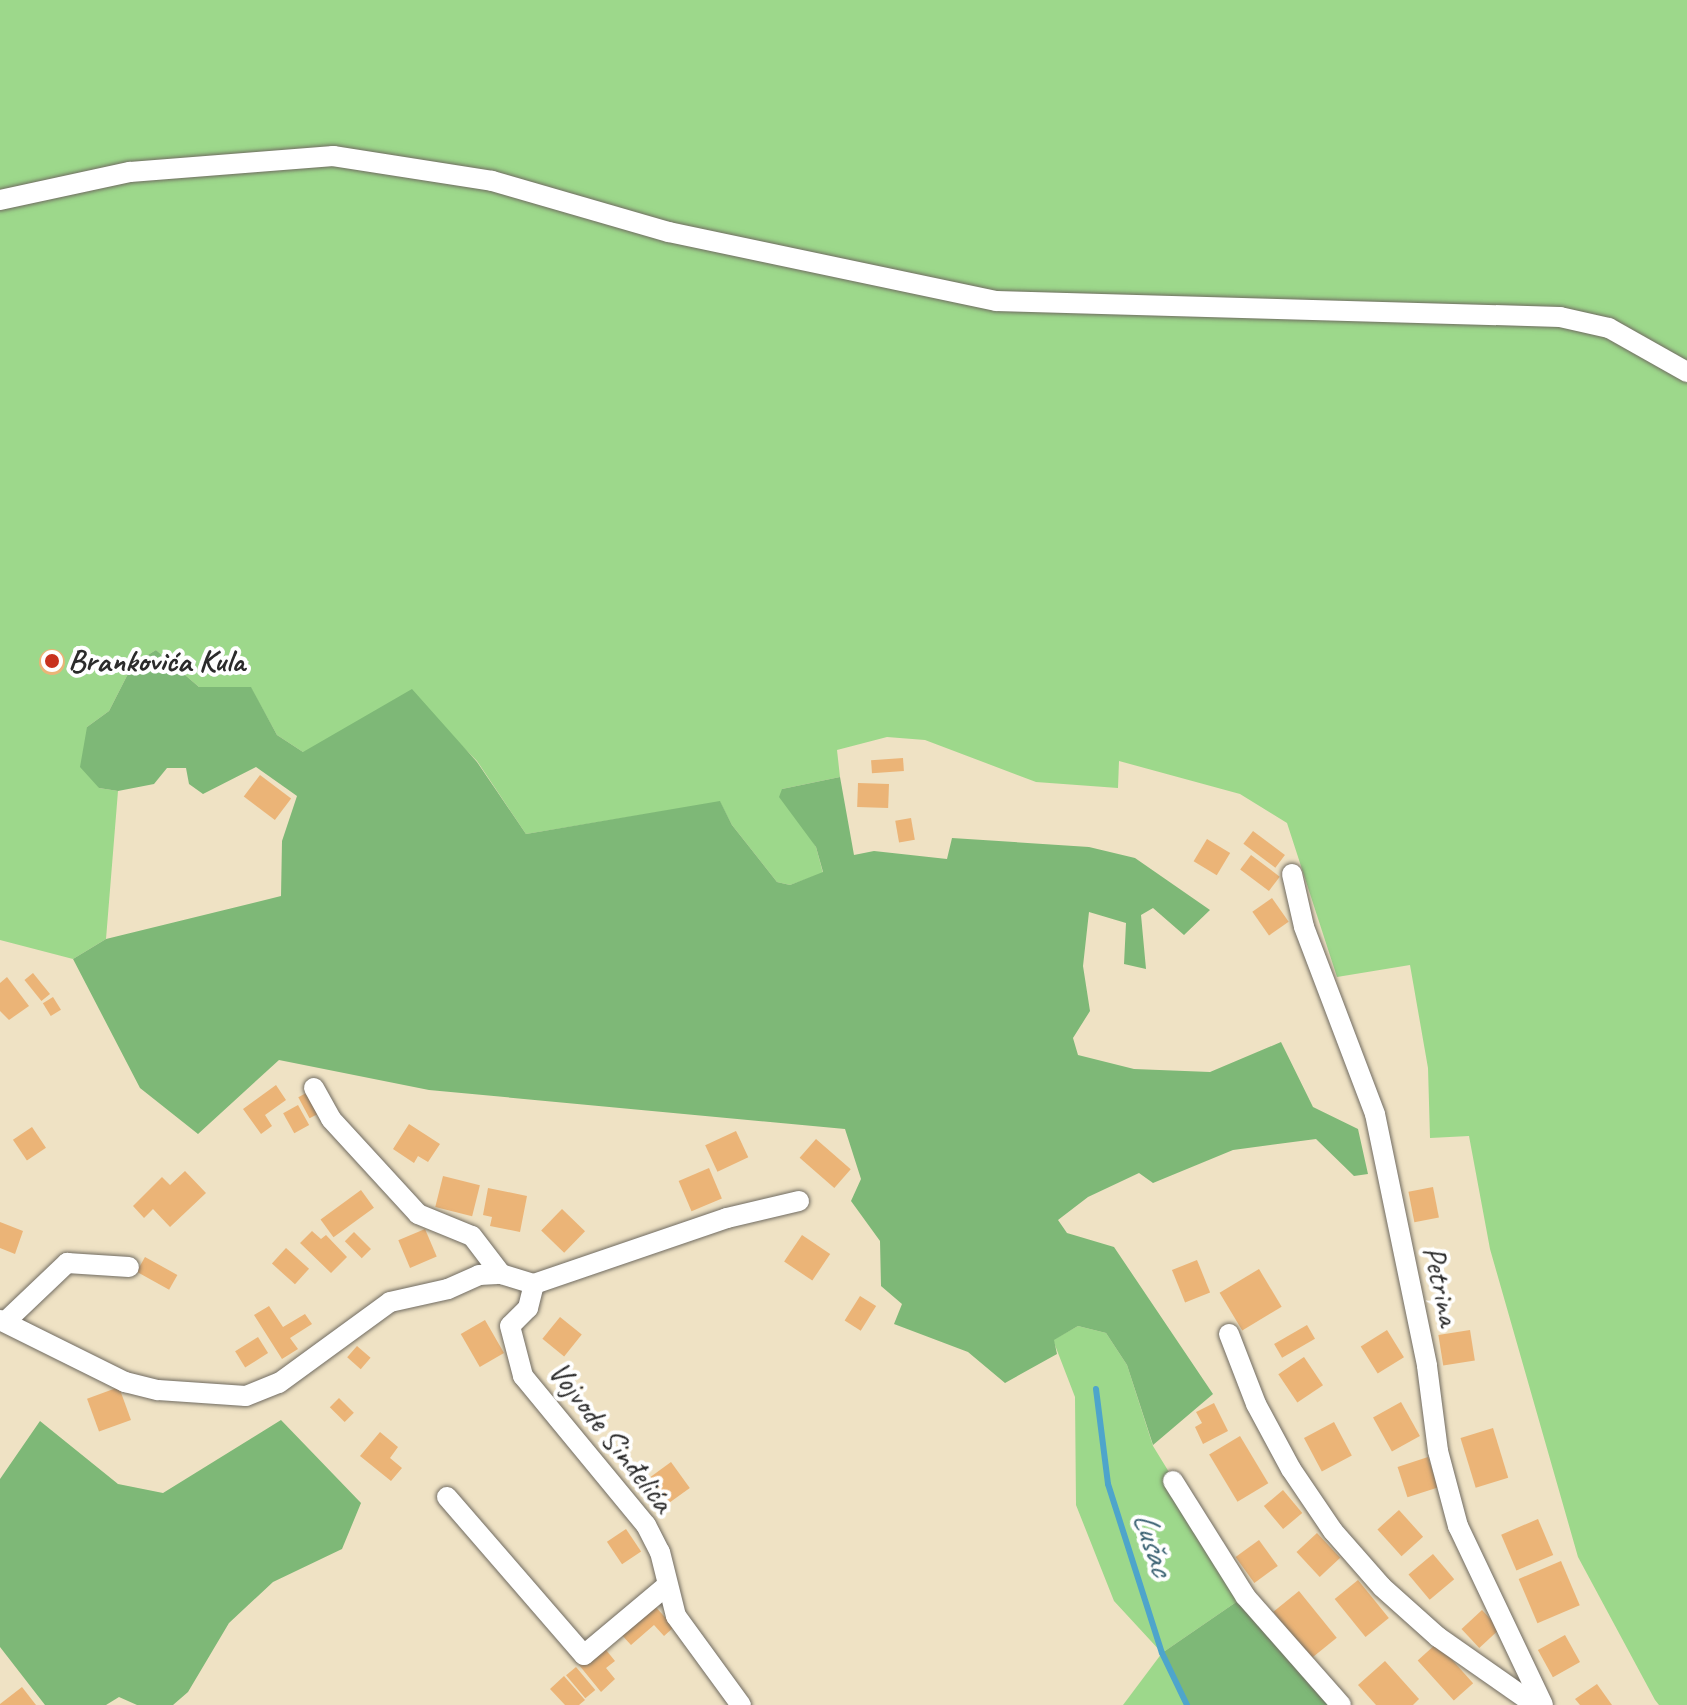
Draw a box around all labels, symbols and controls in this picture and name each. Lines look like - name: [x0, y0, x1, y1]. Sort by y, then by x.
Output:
- place label: Brankovića Kula: [68, 642, 244, 680]
- marker: Brankovića Kula: [43, 652, 61, 670]
- street label: Petrina: [1414, 1243, 1468, 1329]
- street label: Vojvode Sinđelića: [540, 1354, 682, 1520]
- water label: Lušac: [1125, 1506, 1183, 1580]

